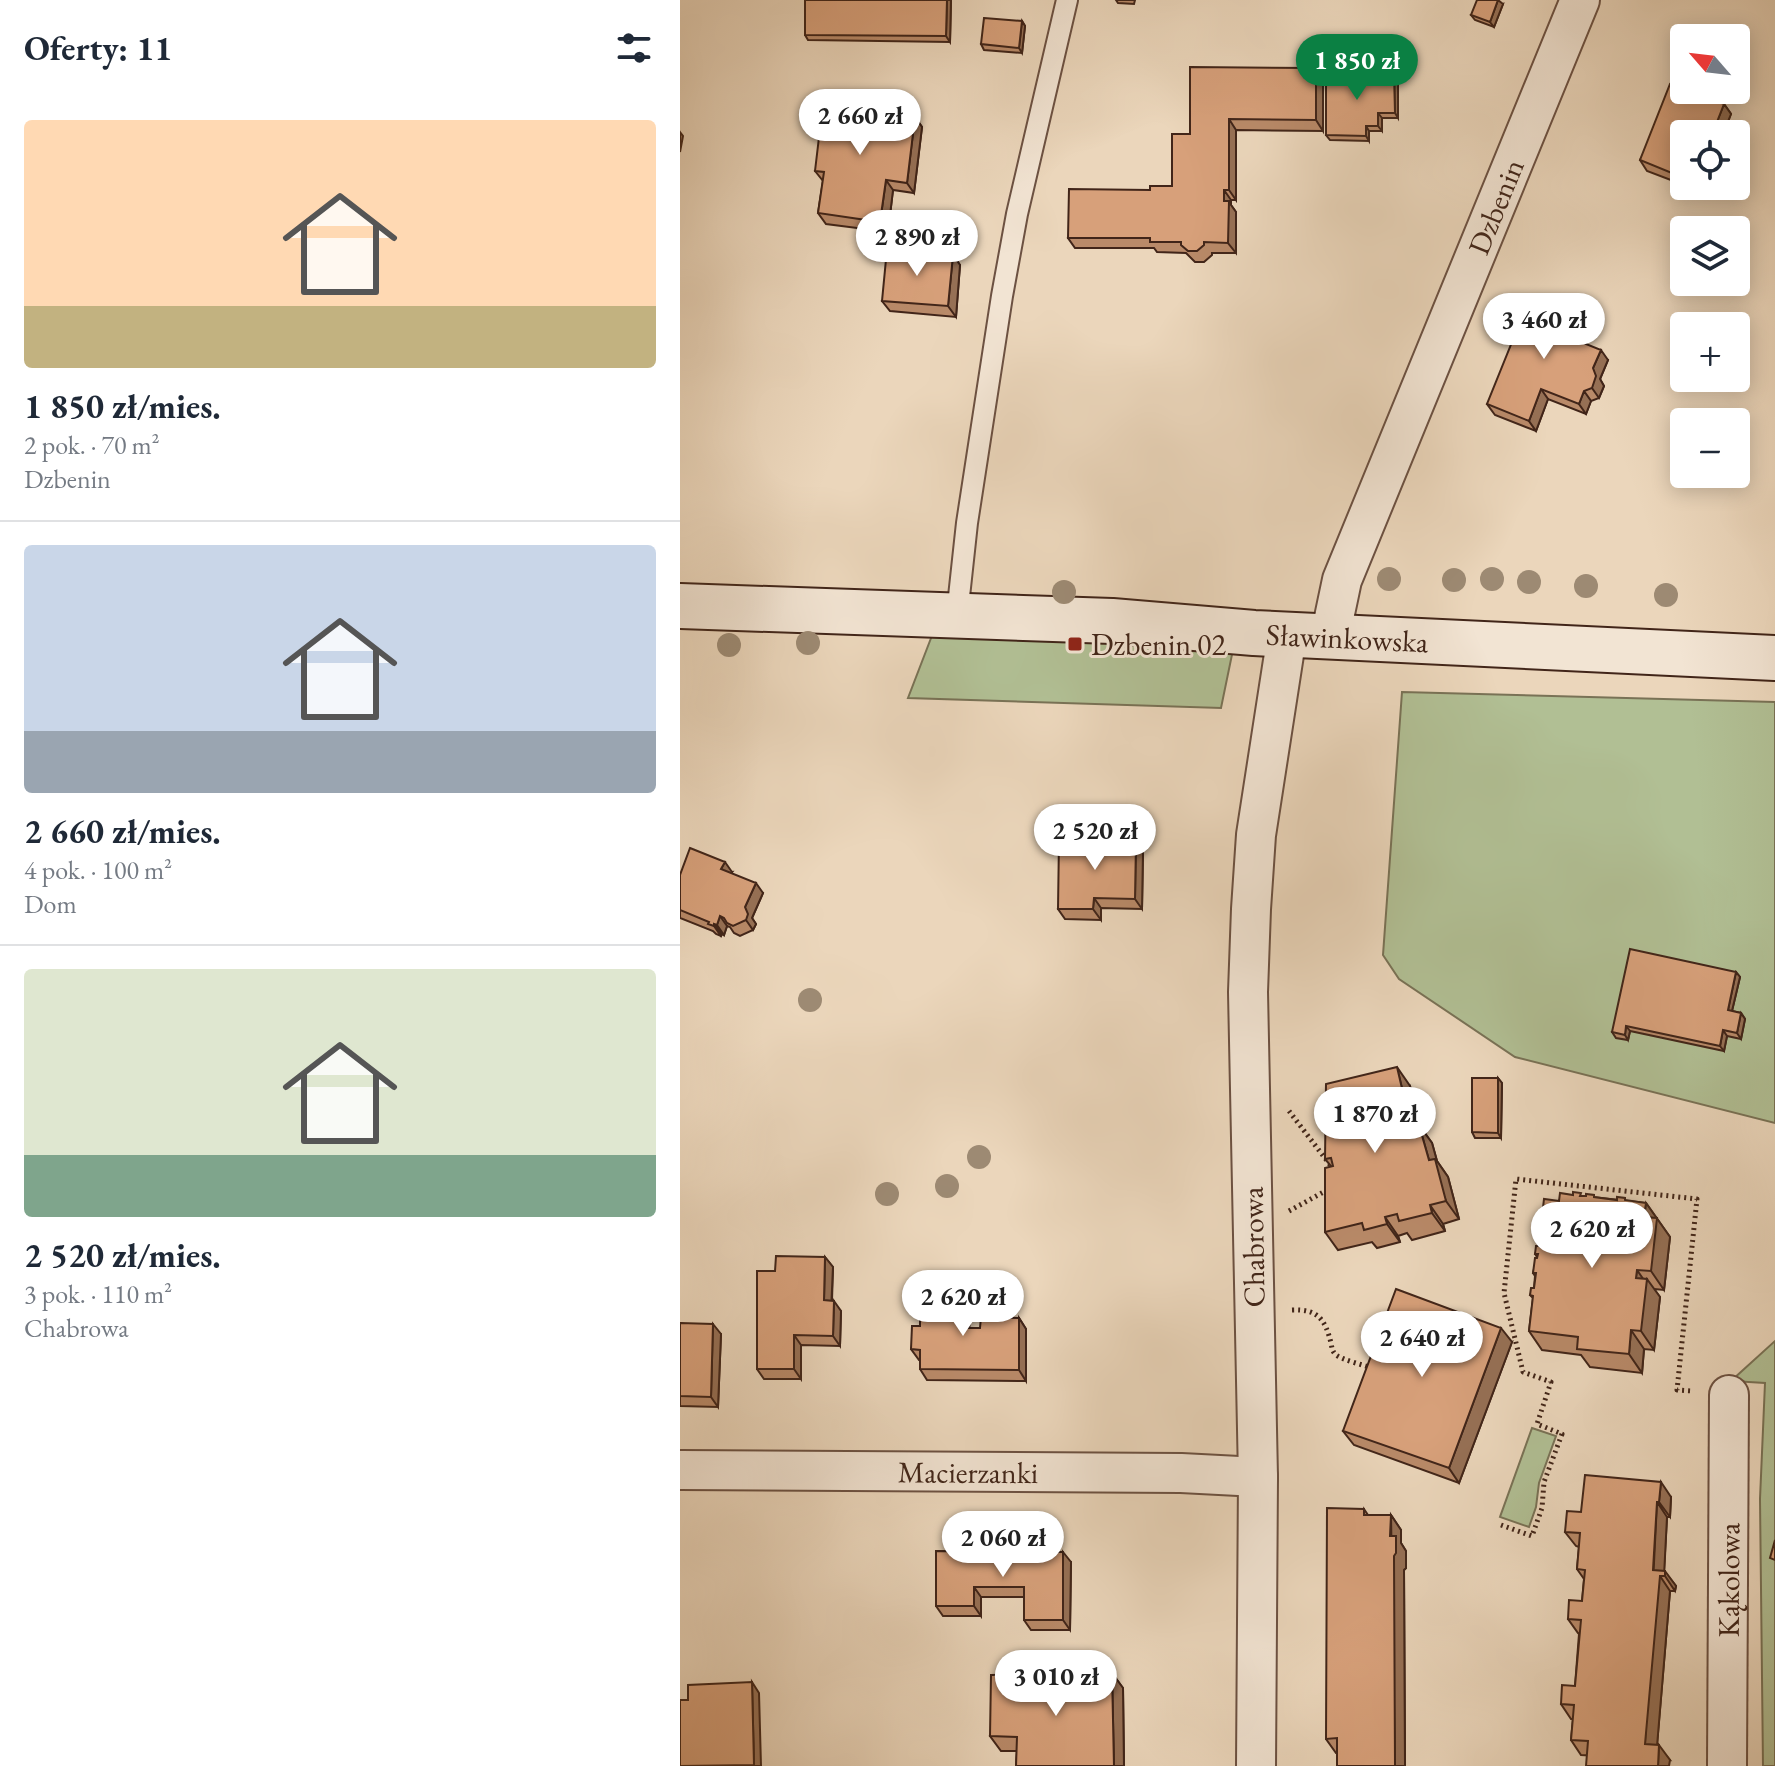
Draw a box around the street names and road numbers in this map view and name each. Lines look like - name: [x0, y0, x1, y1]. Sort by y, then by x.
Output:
- street label: Dzbenin: [1458, 153, 1532, 260]
- street label: Sławinkowska: [1265, 614, 1429, 661]
- street label: Chabrowa: [1232, 1186, 1274, 1308]
- street label: Macierzanki: [898, 1452, 1038, 1492]
- street label: Kąkolowa: [1708, 1523, 1748, 1637]

